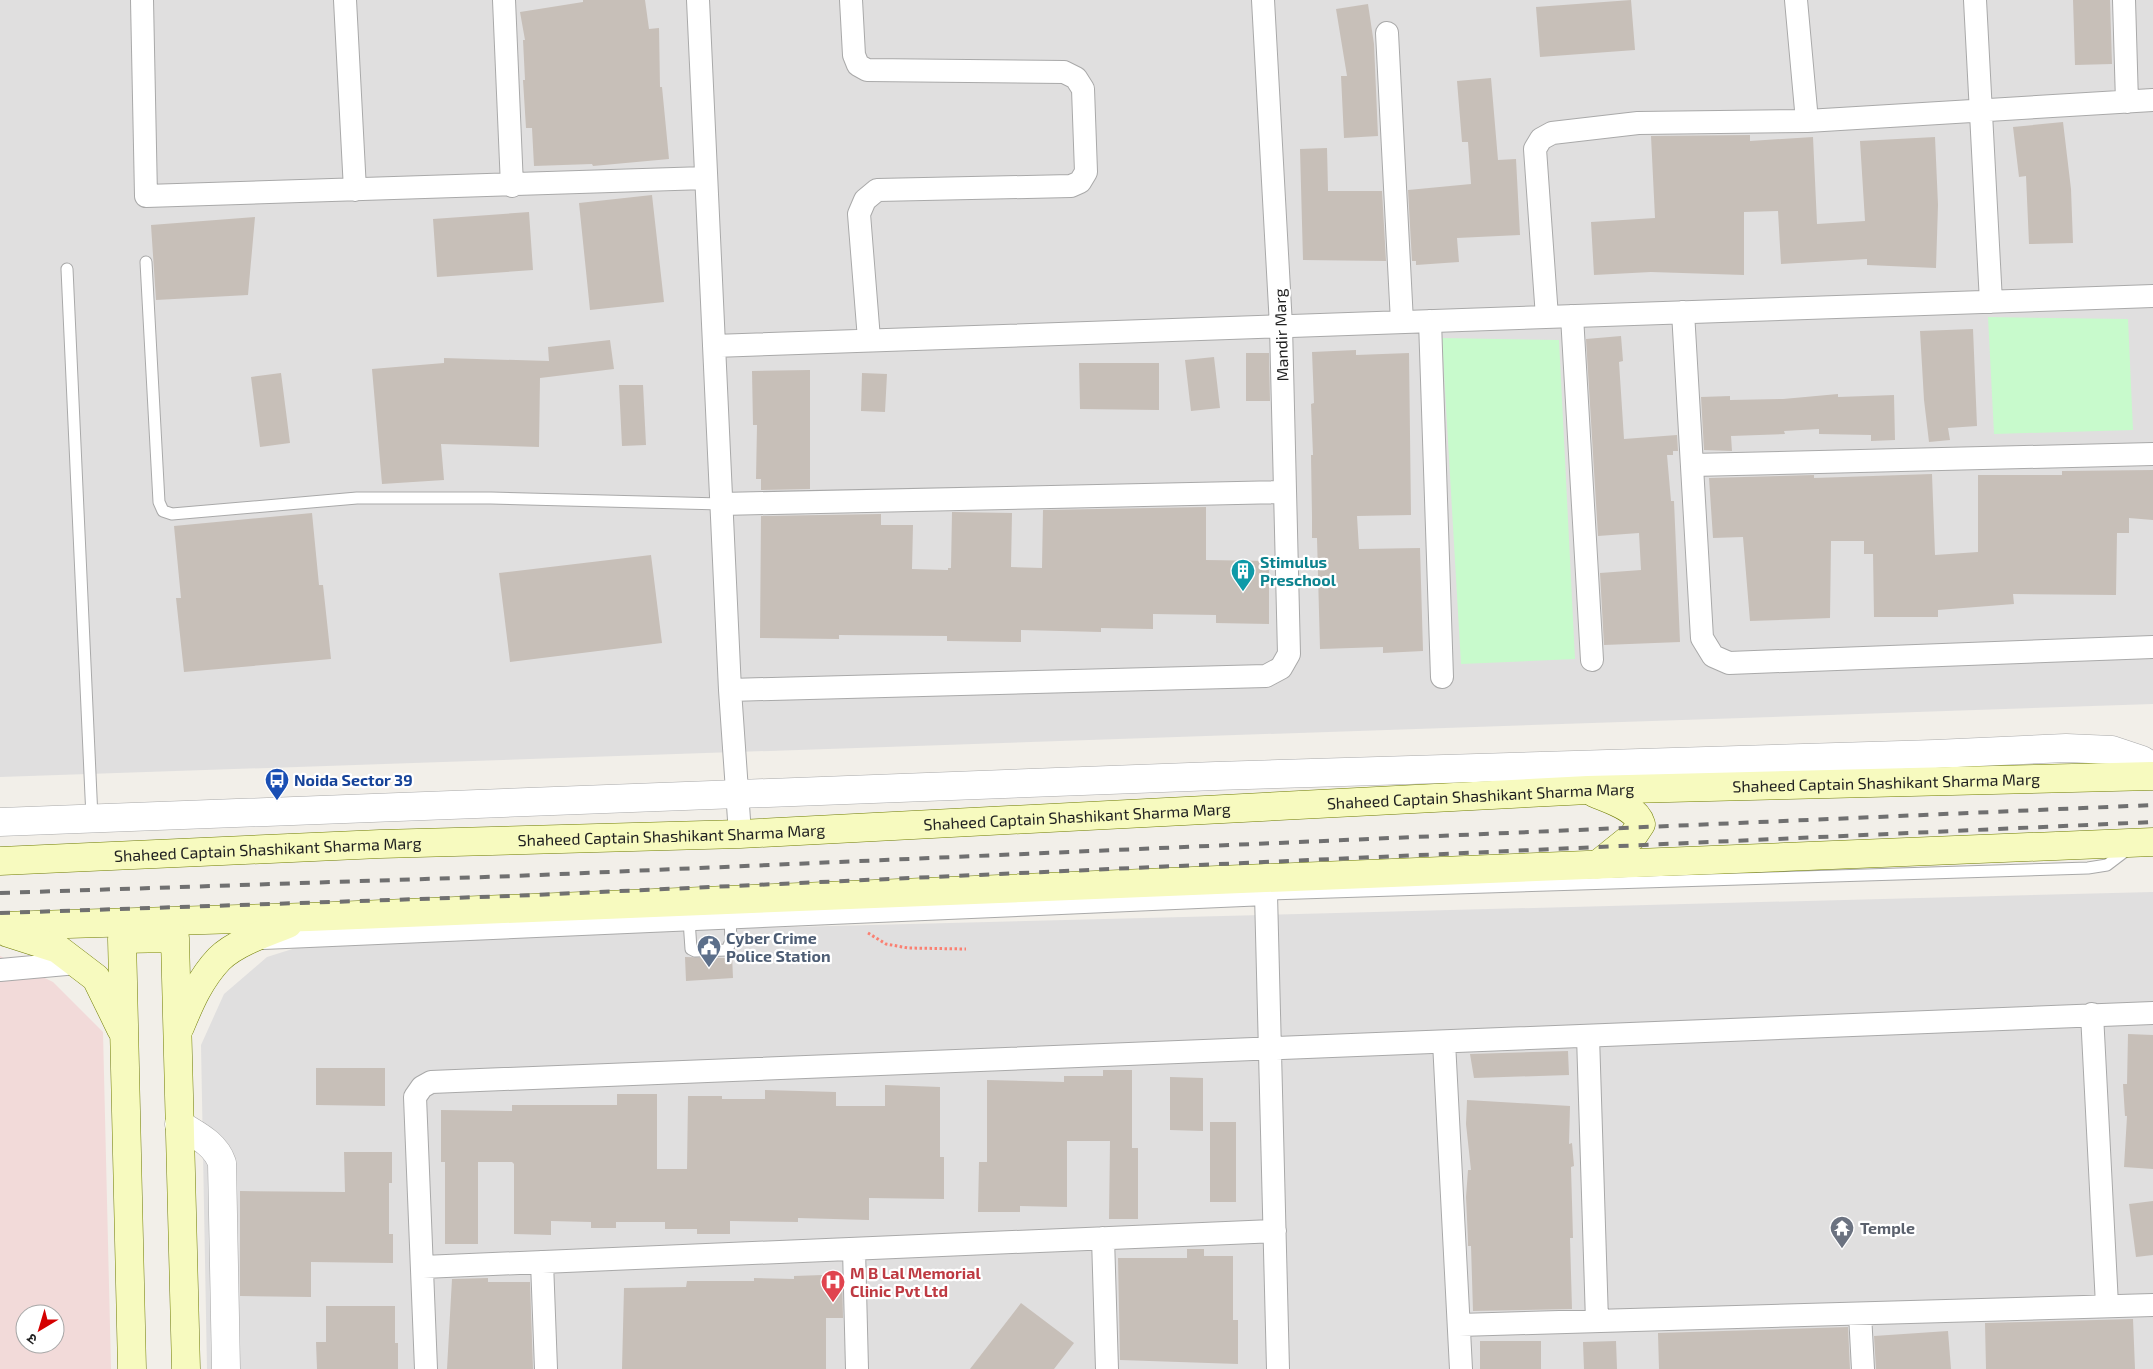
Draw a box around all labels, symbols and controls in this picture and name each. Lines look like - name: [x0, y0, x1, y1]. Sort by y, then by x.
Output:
- street label: Mandir Marg: [1269, 288, 1292, 382]
- place label: Stimulus Preschool: [1260, 552, 1337, 589]
- building icon: Stimulus Preschool: [1230, 558, 1256, 592]
- bus stop icon: Noida Sector 39: [264, 767, 290, 801]
- street label: Shaheed Captain Shashikant Sharma Marg: [1732, 769, 2040, 795]
- place label: Noida Sector 39: [294, 770, 413, 789]
- street label: Shaheed Captain Shashikant Sharma Marg: [1326, 779, 1634, 813]
- street label: Shaheed Captain Shashikant Sharma Marg: [923, 799, 1231, 833]
- street label: Shaheed Captain Shashikant Sharma Marg: [517, 820, 826, 849]
- street label: Shaheed Captain Shashikant Sharma Marg: [114, 833, 422, 865]
- place label: Cyber Crime Police Station: [726, 928, 831, 965]
- public building icon: Cyber Crime Police Station: [696, 934, 722, 968]
- temple icon: Temple: [1829, 1215, 1855, 1249]
- place label: Temple: [1860, 1218, 1915, 1237]
- place label: M B Lal Memorial Clinic Pvt Ltd: [850, 1263, 981, 1300]
- hospital icon: M B Lal Memorial Clinic Pvt Ltd: [820, 1269, 846, 1303]
- north arrow: [15, 1304, 65, 1354]
- text: उ: [23, 1330, 40, 1349]

